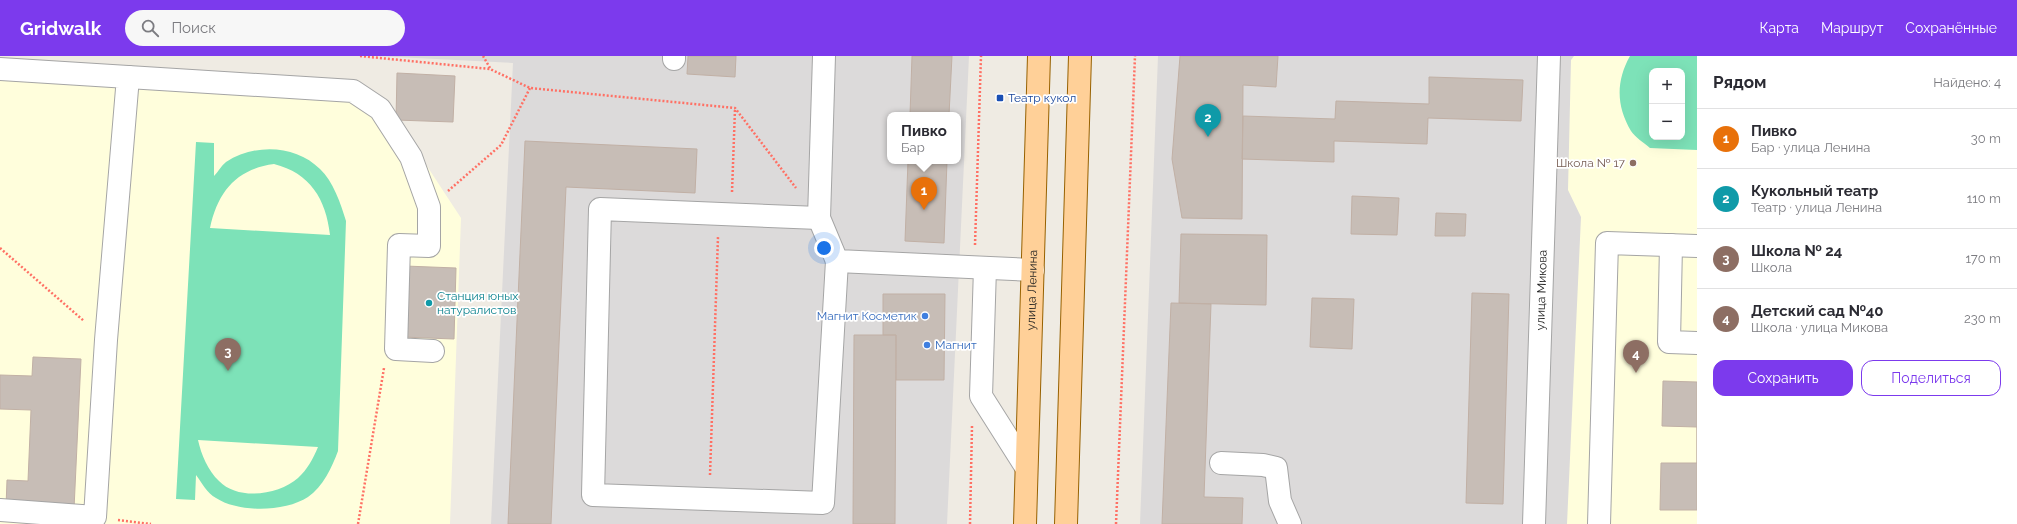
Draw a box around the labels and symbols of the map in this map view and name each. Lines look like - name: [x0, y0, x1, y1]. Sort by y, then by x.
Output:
- place label: Театр кукол: [1008, 91, 1076, 105]
- marker: Театр кукол: [995, 93, 1005, 103]
- pin: 2: [1195, 104, 1221, 137]
- place label: Школа № 17: [1556, 156, 1626, 170]
- marker: Школа № 17: [1628, 158, 1638, 168]
- pin: 1: [911, 177, 937, 210]
- your location: [814, 238, 834, 258]
- street label: улица Ленина: [1024, 250, 1040, 331]
- street label: улица Микова: [1533, 250, 1550, 331]
- place label: Станция юных натуралистов: [437, 289, 518, 317]
- marker: Станция юных натуралистов: [424, 298, 434, 308]
- place label: Магнит Косметик: [817, 309, 917, 323]
- marker: Магнит Косметик: [920, 311, 930, 321]
- pin: 3: [215, 338, 241, 371]
- place label: Магнит: [935, 338, 977, 352]
- marker: Магнит: [922, 340, 932, 350]
- pin: 4: [1623, 340, 1649, 373]

